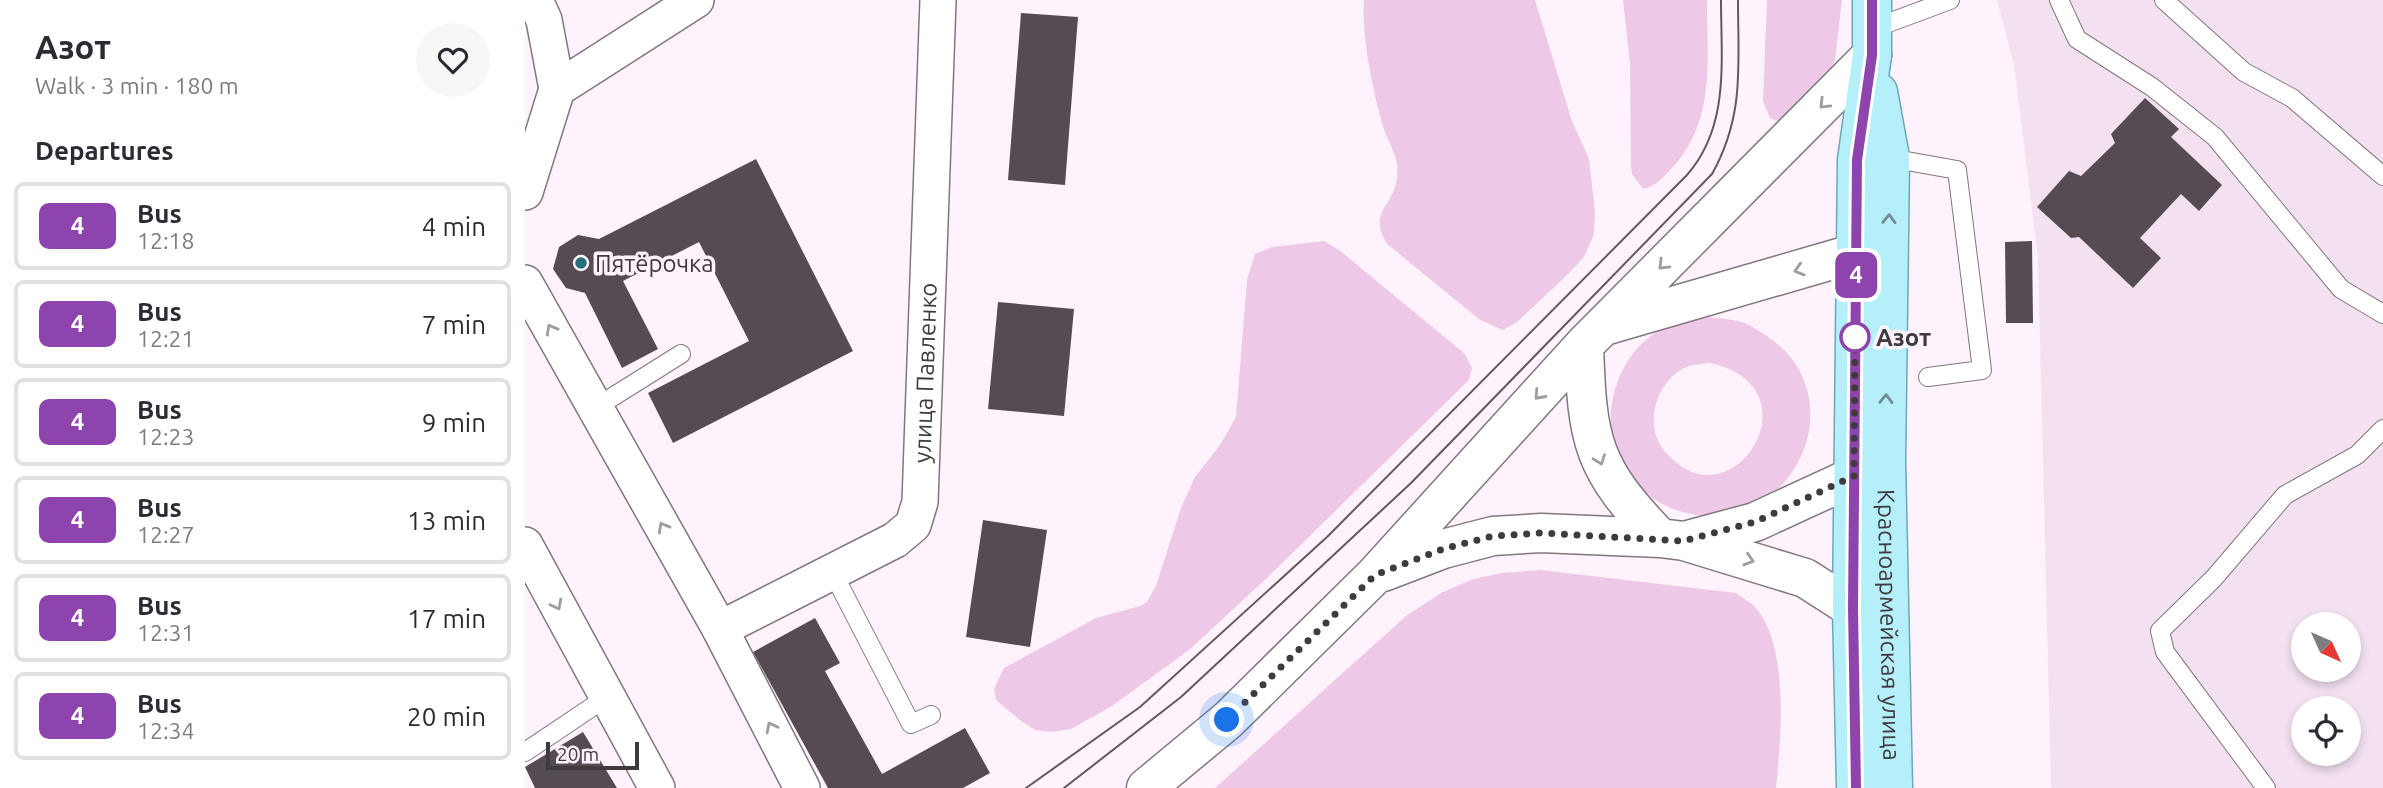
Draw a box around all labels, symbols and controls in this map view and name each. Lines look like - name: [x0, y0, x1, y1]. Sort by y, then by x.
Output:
- button: heart: [416, 23, 490, 97]
- text: Азот: [35, 28, 111, 65]
- text: Walk · 3 min · 180 m: [35, 73, 239, 98]
- one-way arrow: [1819, 95, 1832, 108]
- text: Departures: [35, 136, 173, 165]
- text: Bus: [137, 199, 182, 228]
- text: 4: [71, 212, 84, 239]
- text: 4 min: [422, 212, 486, 241]
- one-way arrow: [1881, 214, 1897, 224]
- text: 12:18: [137, 228, 195, 253]
- place label: Пятёрочка: [595, 250, 714, 277]
- line badge: 4: [1833, 252, 1879, 298]
- marker: Пятёрочка: [573, 255, 589, 271]
- one-way arrow: [1659, 257, 1672, 270]
- text: 4: [1849, 261, 1863, 288]
- one-way arrow: [1793, 262, 1805, 277]
- street label: улица Павленко: [908, 282, 941, 464]
- text: Bus: [137, 297, 182, 326]
- text: 4: [71, 310, 84, 337]
- text: 7 min: [422, 310, 486, 339]
- marker: Азот: [1840, 322, 1870, 352]
- one-way arrow: [546, 324, 559, 336]
- place label: Азот: [1876, 324, 1931, 351]
- text: 12:21: [137, 326, 195, 351]
- one-way arrow: [1535, 387, 1548, 400]
- one-way arrow: [1878, 393, 1894, 404]
- text: Bus: [137, 395, 182, 424]
- text: 4: [71, 408, 84, 435]
- text: 9 min: [422, 408, 486, 437]
- text: 12:23: [137, 424, 195, 449]
- one-way arrow: [1592, 454, 1606, 466]
- street label: Красноармейская улица: [1873, 489, 1906, 761]
- text: Bus: [137, 493, 182, 522]
- text: 4: [71, 506, 84, 533]
- text: 13 min: [407, 506, 486, 535]
- text: 12:27: [137, 522, 195, 547]
- one-way arrow: [658, 522, 671, 535]
- one-way arrow: [1743, 552, 1755, 567]
- text: Bus: [137, 591, 182, 620]
- one-way arrow: [549, 598, 563, 611]
- text: 4: [71, 604, 84, 631]
- text: 17 min: [407, 604, 486, 633]
- north arrow: [2291, 612, 2361, 682]
- map controls: [2291, 612, 2361, 766]
- text: 12:31: [137, 620, 195, 645]
- text: Bus: [137, 689, 182, 718]
- button: locate: [2291, 696, 2361, 766]
- text: 4: [71, 702, 84, 729]
- text: 20 min: [407, 702, 486, 731]
- your location: [1209, 702, 1244, 737]
- text: 12:34: [137, 718, 195, 743]
- one-way arrow: [765, 722, 779, 734]
- scale bar: [546, 739, 639, 771]
- text: 20 m: [557, 743, 599, 765]

